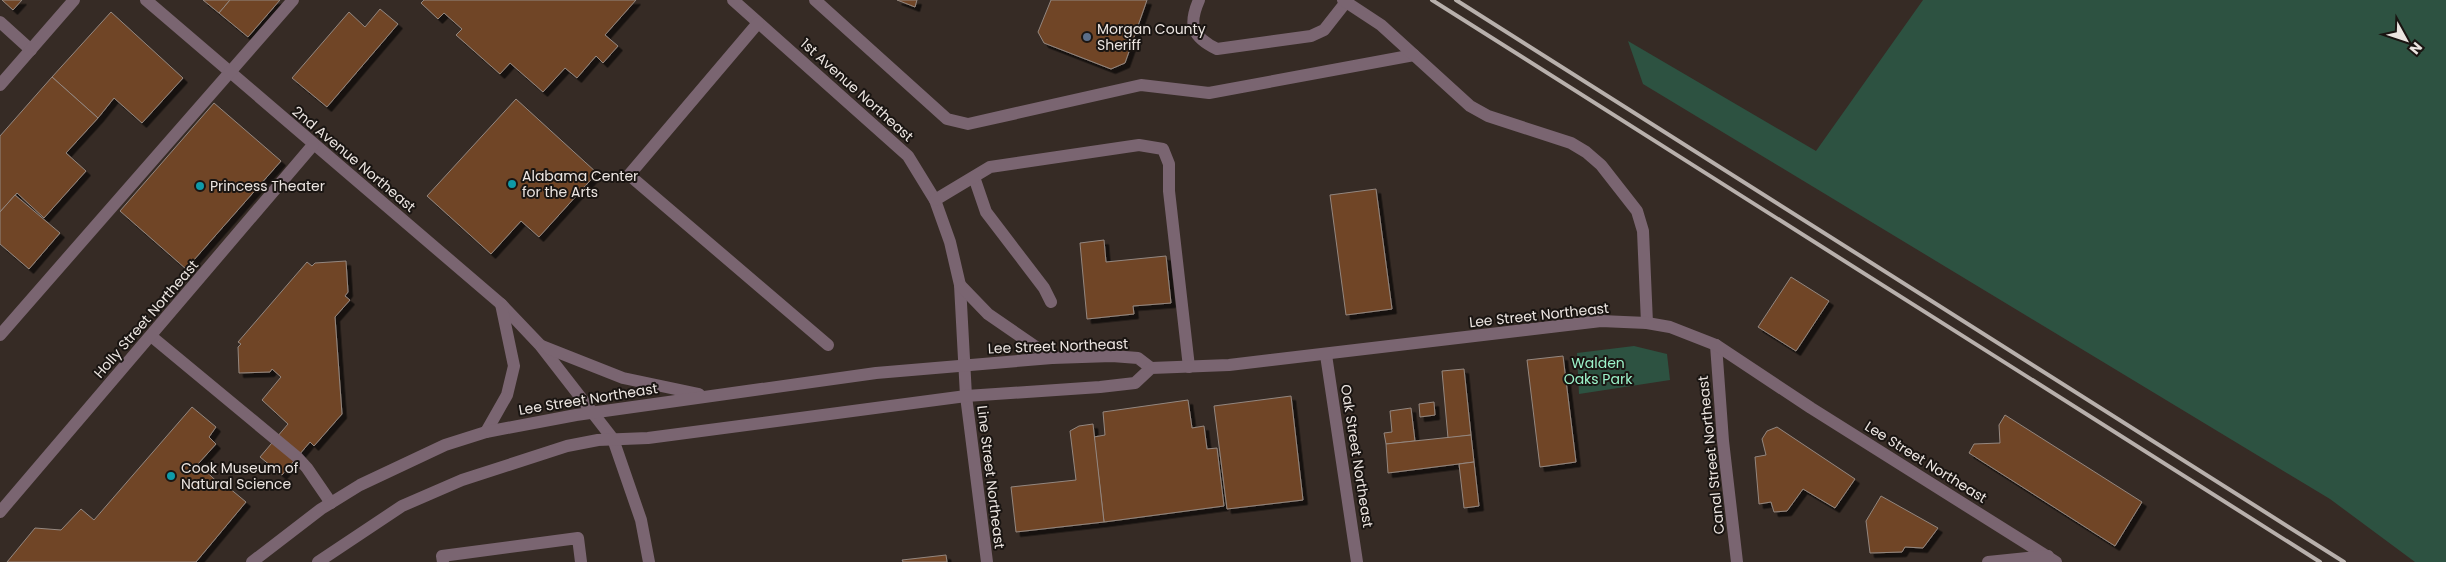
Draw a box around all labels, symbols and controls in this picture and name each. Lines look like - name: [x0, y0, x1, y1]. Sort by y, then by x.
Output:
- north arrow: [2381, 15, 2431, 65]
- place label: Morgan County Sheriff: [1097, 19, 1206, 55]
- marker: Morgan County Sheriff: [1081, 31, 1093, 43]
- street label: 1st Avenue Northeast: [796, 34, 918, 146]
- text: N: [2405, 38, 2427, 59]
- street label: 2nd Avenue Northeast: [288, 101, 420, 217]
- place label: Alabama Center for the Arts: [522, 166, 638, 202]
- place label: Princess Theater: [210, 176, 325, 196]
- marker: Alabama Center for the Arts: [506, 178, 518, 190]
- marker: Princess Theater: [194, 180, 206, 192]
- street label: Holly Street Northeast: [89, 256, 203, 382]
- street label: Lee Street Northeast: [1468, 298, 1610, 332]
- street label: Lee Street Northeast: [987, 334, 1129, 358]
- park label: Walden Oaks Park: [1564, 353, 1633, 389]
- street label: Canal Street Northeast: [1693, 375, 1729, 535]
- street label: Lee Street Northeast: [517, 378, 659, 420]
- street label: Oak Street Northeast: [1336, 383, 1378, 529]
- street label: Line Street Northeast: [972, 404, 1010, 550]
- street label: Lee Street Northeast: [1861, 416, 1991, 508]
- place label: Cook Museum of Natural Science: [181, 458, 299, 494]
- marker: Cook Museum of Natural Science: [165, 470, 177, 482]

